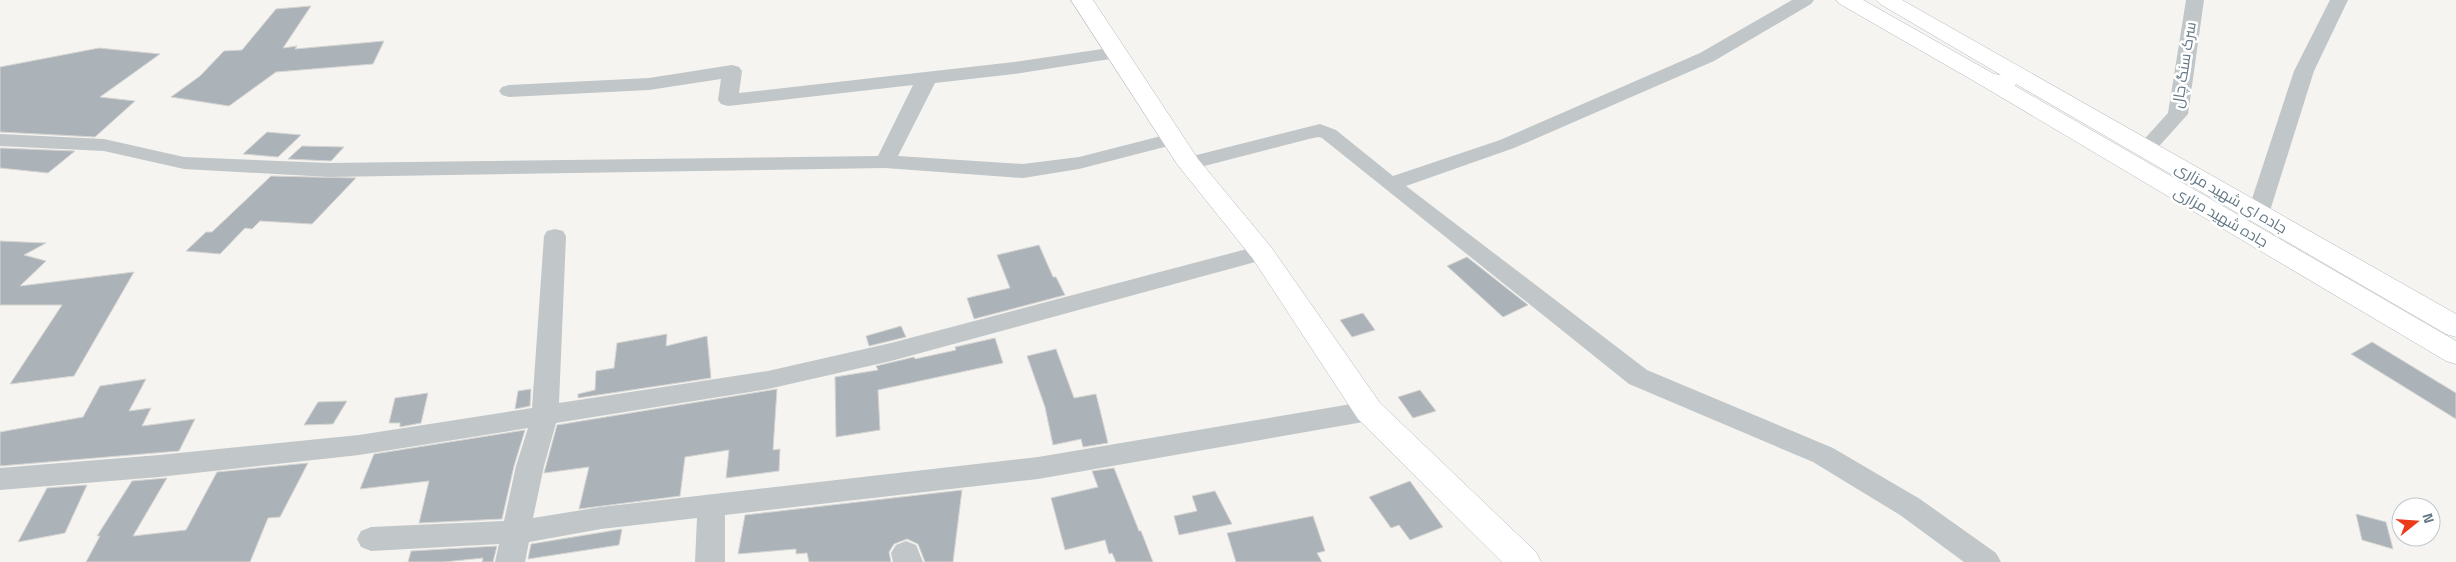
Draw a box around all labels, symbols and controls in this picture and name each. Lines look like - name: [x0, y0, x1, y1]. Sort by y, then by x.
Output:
- street label: سرک سنگ چال: [2165, 20, 2202, 110]
- street label: جاده ای شهید مزاری: [2171, 156, 2292, 239]
- street label: جاده شهید مزاری: [2170, 180, 2273, 253]
- north arrow: [2391, 497, 2441, 547]
- text: N: [2417, 510, 2440, 526]

